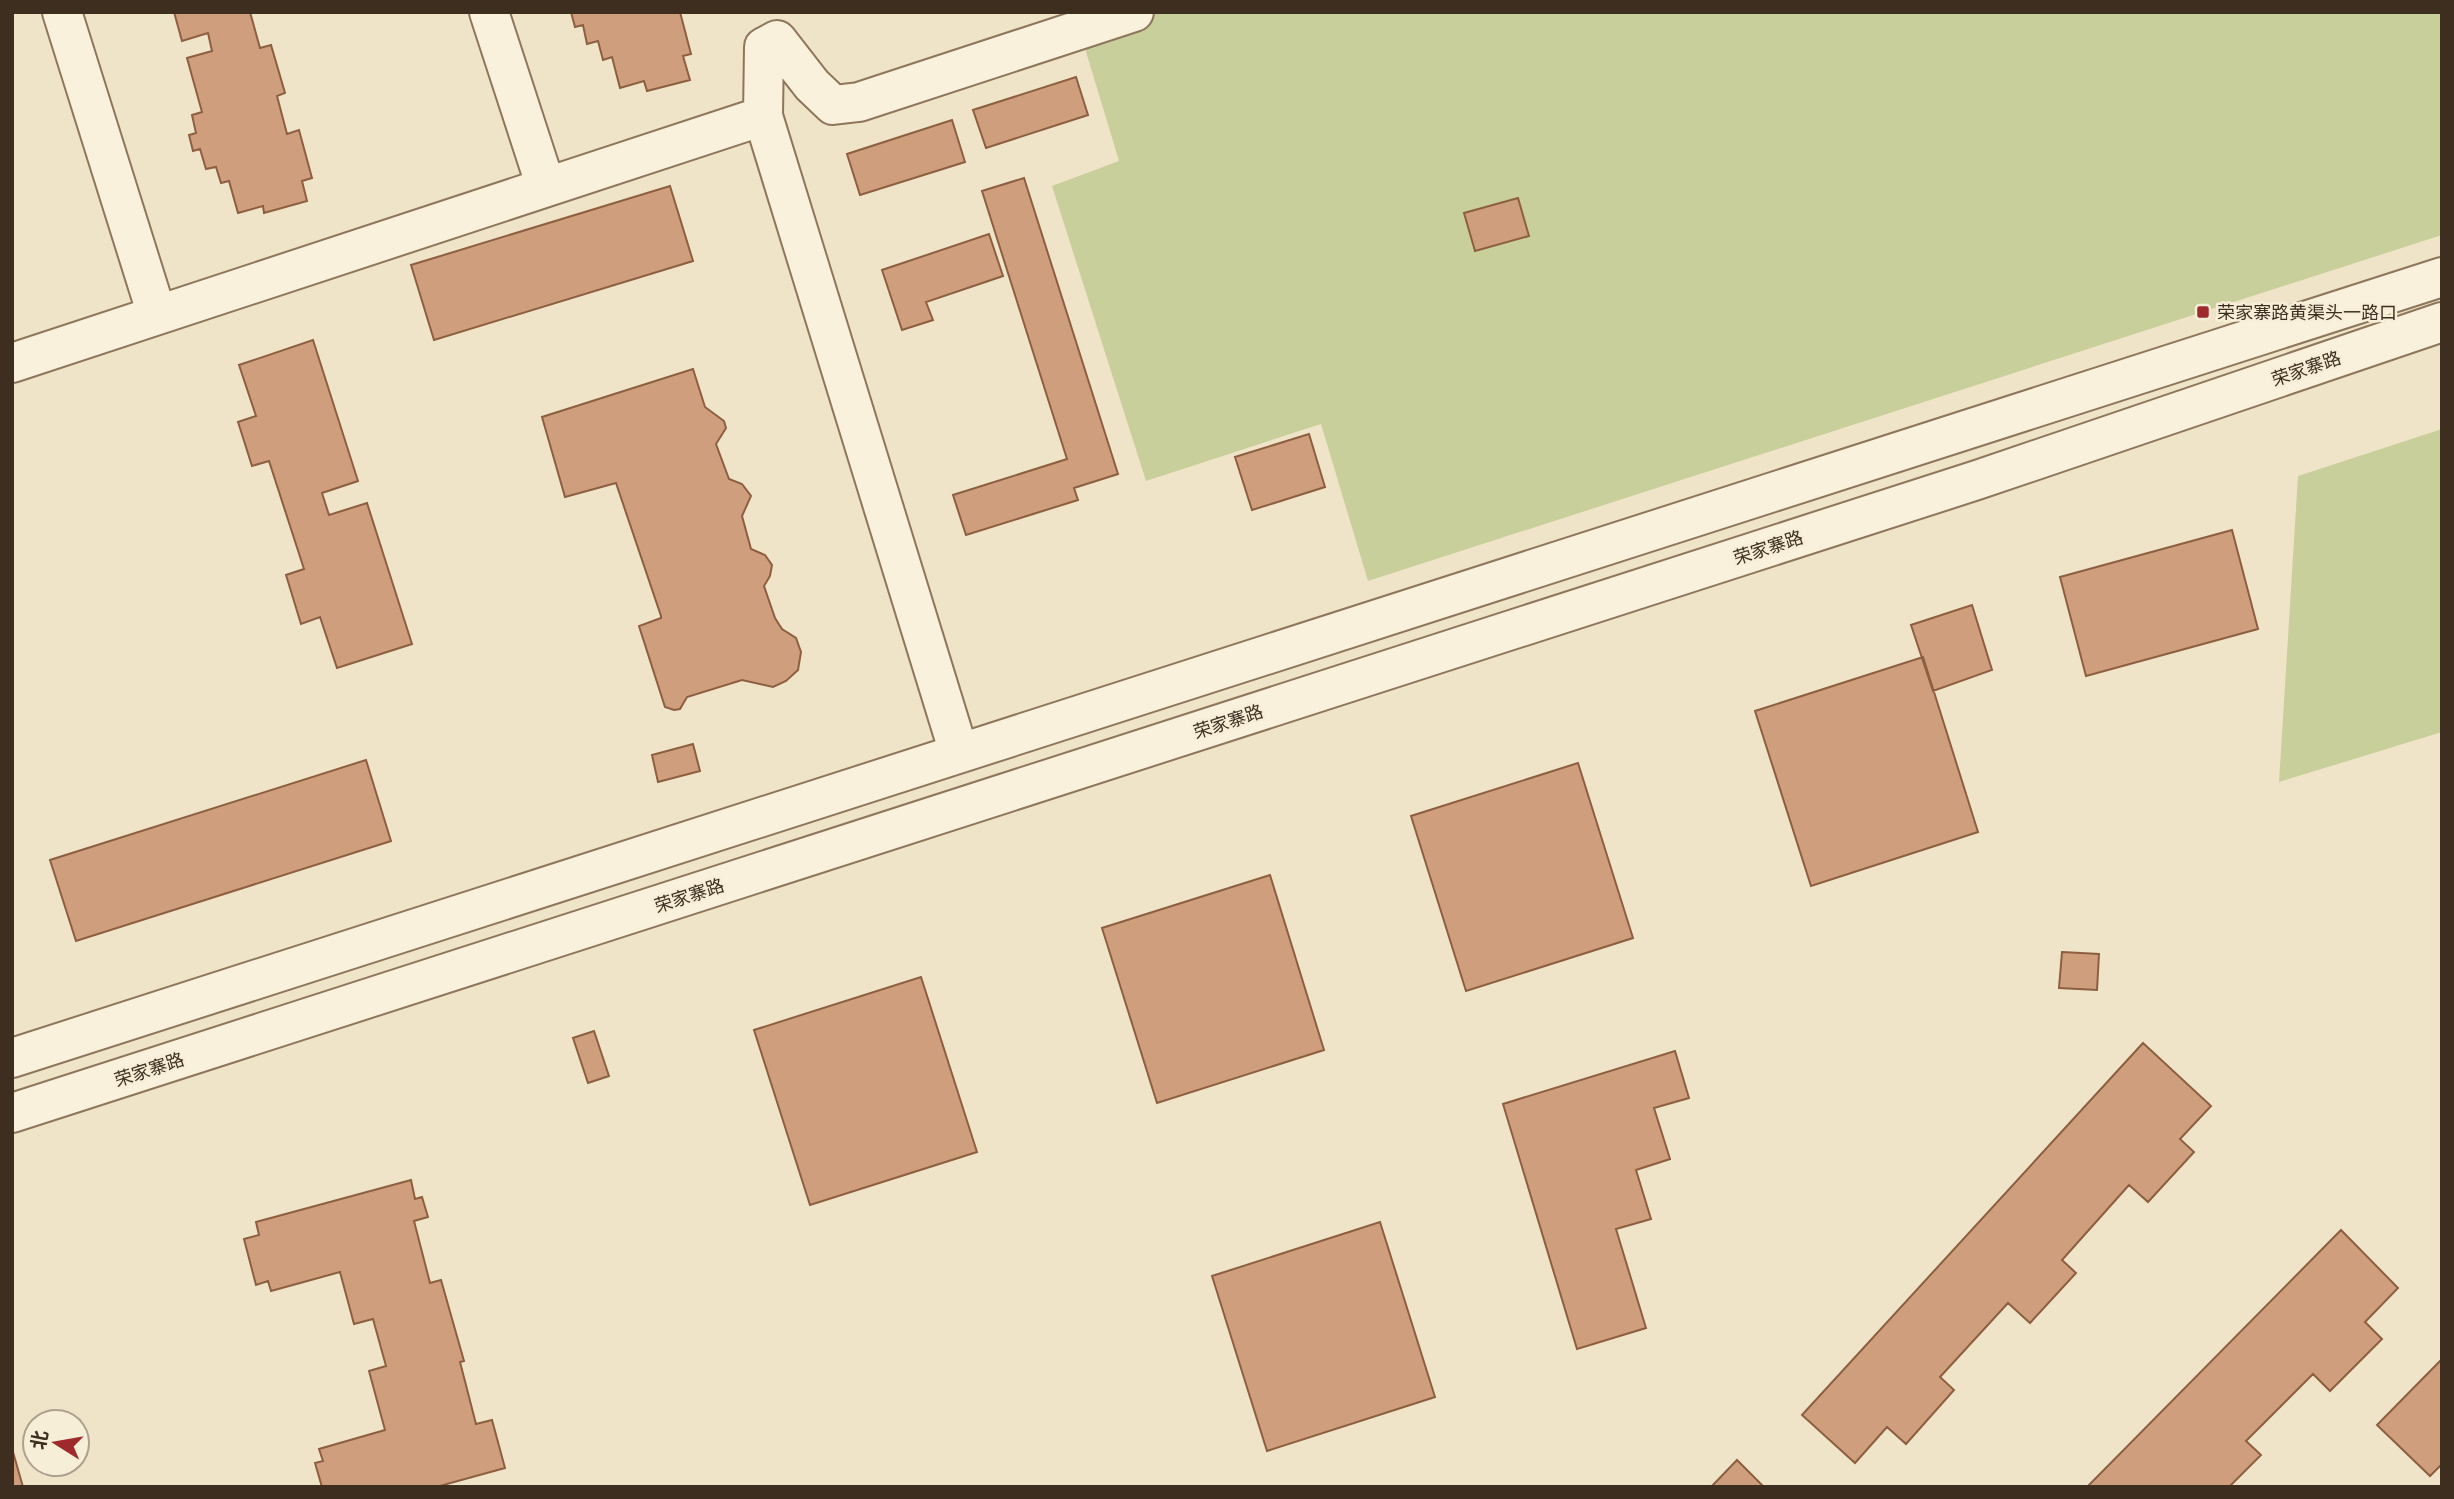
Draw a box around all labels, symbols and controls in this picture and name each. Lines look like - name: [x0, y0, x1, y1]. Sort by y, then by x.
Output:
- place label: 荣家寨路黄渠头一路口: [2217, 300, 2397, 324]
- marker: 荣家寨路黄渠头一路口: [2195, 304, 2211, 320]
- street label: 荣家寨路: [2268, 345, 2344, 391]
- street label: 荣家寨路: [1730, 524, 1806, 570]
- street label: 荣家寨路: [1190, 698, 1266, 744]
- street label: 荣家寨路: [651, 872, 727, 918]
- street label: 荣家寨路: [111, 1046, 187, 1092]
- north arrow: [21, 1408, 91, 1478]
- text: 北: [25, 1428, 53, 1451]

